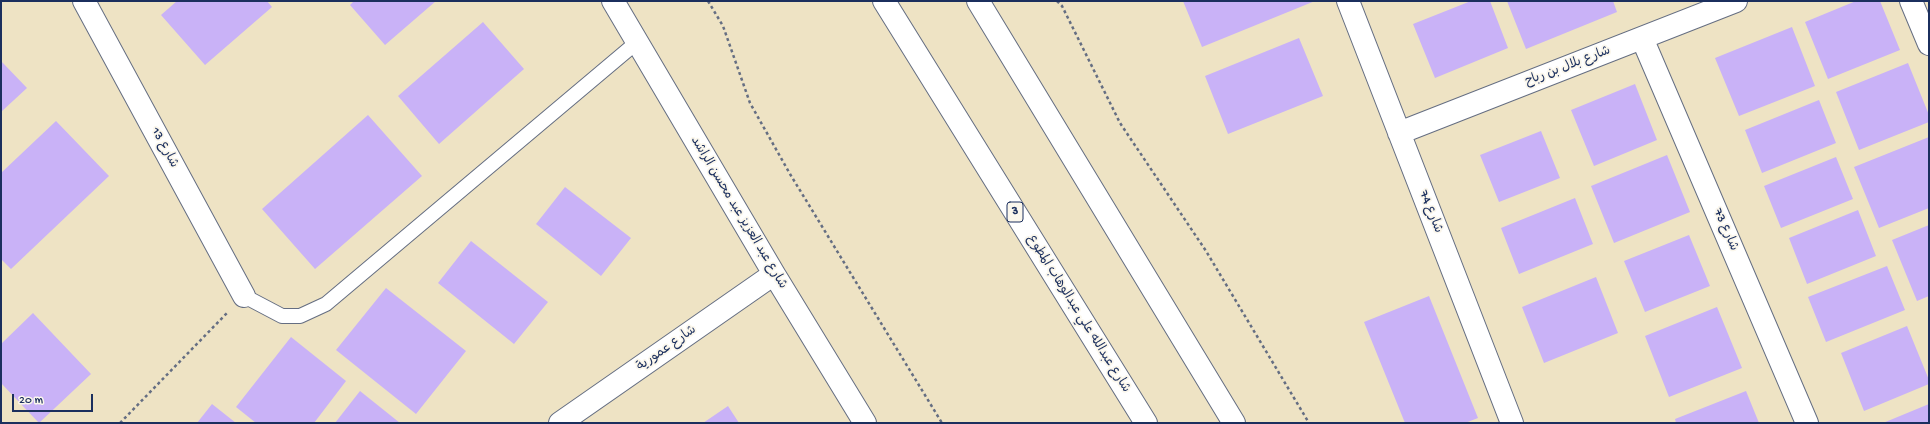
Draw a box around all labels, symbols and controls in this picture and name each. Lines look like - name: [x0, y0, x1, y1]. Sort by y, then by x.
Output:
- street label: شارع بلال بن رباح: [1523, 43, 1613, 91]
- street label: شارع 13: [147, 125, 181, 171]
- street label: شارع عبد العزيز عبد محسن الراشد: [686, 134, 790, 292]
- street label: شارع 74: [1415, 189, 1445, 235]
- road number: 3: [1007, 202, 1023, 222]
- street label: شارع 73: [1709, 206, 1741, 254]
- street label: شارع عبدالله علي عبدالوهاب المطوع: [1023, 232, 1133, 396]
- street label: شارع عمورية: [634, 323, 700, 375]
- scale bar: [14, 386, 95, 412]
- text: 20 m: [19, 394, 43, 408]

